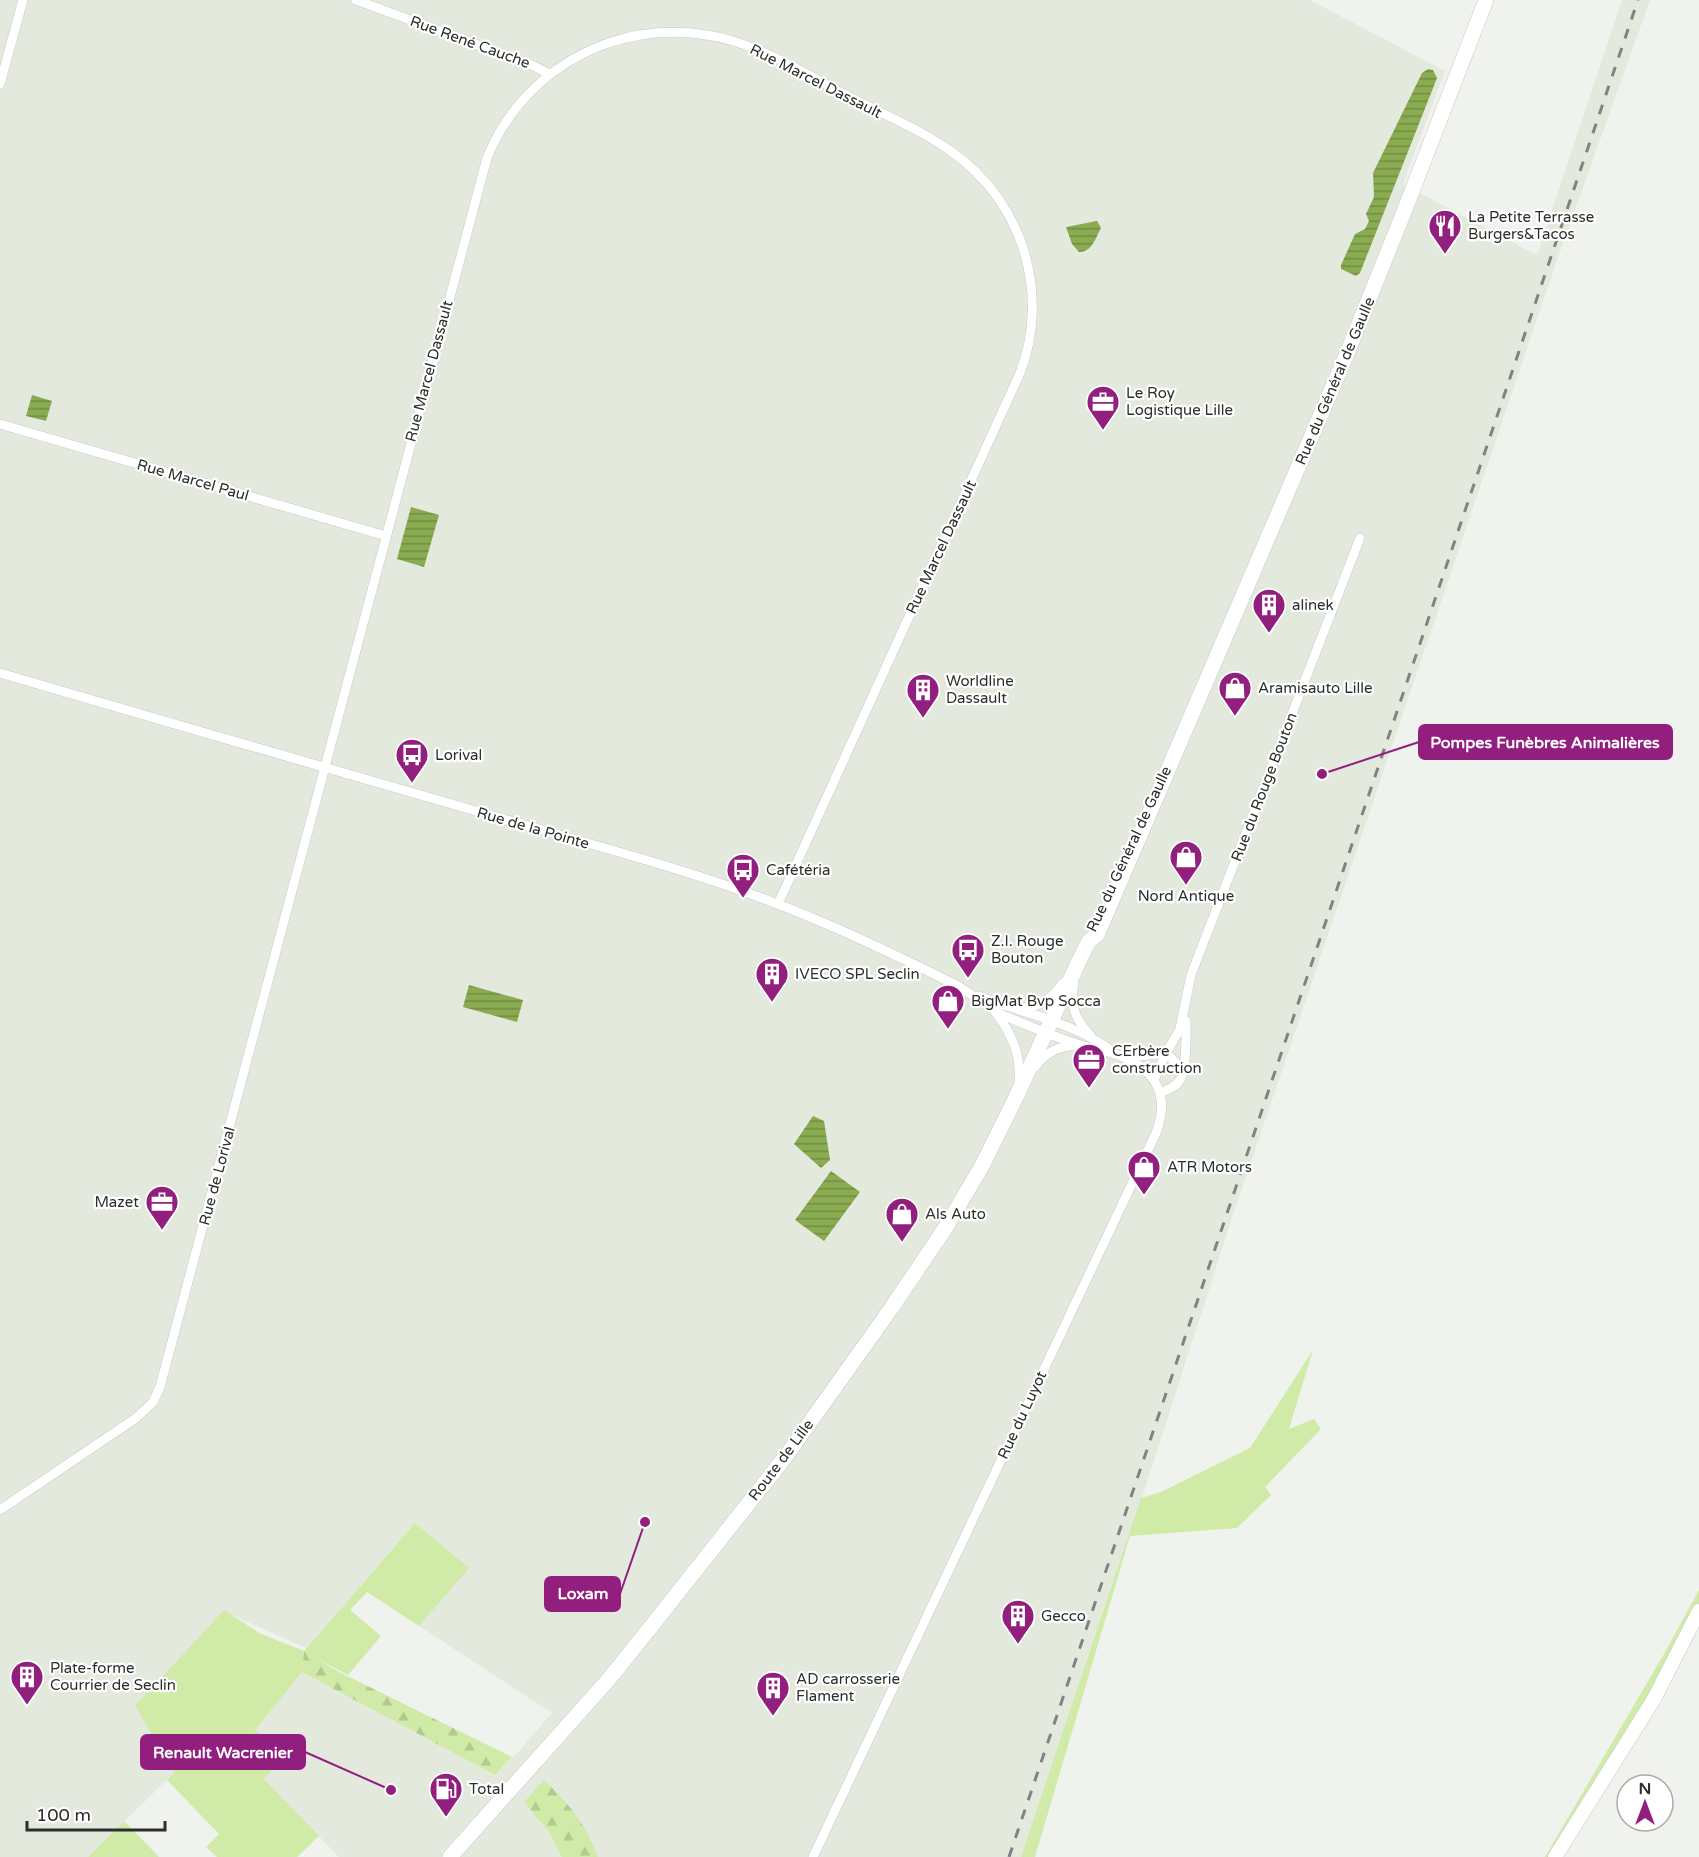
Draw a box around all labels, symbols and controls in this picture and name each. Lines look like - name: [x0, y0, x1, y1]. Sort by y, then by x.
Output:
- street label: Rue René Cauche: [408, 12, 532, 72]
- street label: Rue Marcel Dassault: [747, 40, 885, 122]
- restaurant icon: La Petite Terrasse Burgers&Tacos: [1427, 208, 1463, 255]
- place label: La Petite Terrasse Burgers&Tacos: [1468, 208, 1594, 243]
- street label: Rue du Général de Gaulle: [1291, 294, 1379, 468]
- street label: Rue Marcel Dassault: [401, 298, 457, 444]
- office icon: Le Roy Logistique Lille: [1085, 384, 1121, 431]
- place label: Le Roy Logistique Lille: [1126, 384, 1233, 419]
- street label: Rue Marcel Paul: [135, 455, 251, 505]
- street label: Rue Marcel Dassault: [902, 477, 980, 617]
- building icon: alinek: [1251, 587, 1287, 634]
- place label: alinek: [1292, 596, 1334, 614]
- shop icon: Aramisauto Lille: [1217, 670, 1253, 717]
- building icon: Worldline Dassault: [905, 672, 941, 719]
- place label: Worldline Dassault: [946, 672, 1014, 707]
- place label: Aramisauto Lille: [1258, 679, 1372, 697]
- street label: Rue du Rouge Bouton: [1227, 710, 1301, 864]
- callout: Pompes Funèbres Animalières: [1419, 725, 1672, 759]
- text: Pompes Funèbres Animalières: [1430, 733, 1660, 753]
- bus stop icon: Lorival: [394, 737, 430, 784]
- place label: Lorival: [435, 746, 482, 764]
- street label: Rue du Général de Gaulle: [1083, 763, 1175, 935]
- street label: Rue de la Pointe: [475, 803, 591, 853]
- shop icon: Nord Antique: [1168, 839, 1204, 886]
- bus stop icon: Cafétéria: [725, 852, 761, 899]
- place label: Cafétéria: [766, 861, 830, 879]
- place label: Nord Antique: [1138, 887, 1234, 905]
- bus stop icon: Z.I. Rouge Bouton: [950, 932, 986, 979]
- place label: Z.I. Rouge Bouton: [991, 932, 1063, 967]
- building icon: IVECO SPL Seclin: [754, 956, 790, 1003]
- place label: IVECO SPL Seclin: [795, 965, 920, 983]
- shop icon: BigMat Bvp Socca: [930, 983, 966, 1030]
- place label: BigMat Bvp Socca: [971, 992, 1101, 1010]
- office icon: CErbère construction: [1071, 1042, 1107, 1089]
- place label: CErbère construction: [1112, 1042, 1202, 1077]
- street label: Rue de Lorival: [195, 1125, 239, 1227]
- shop icon: ATR Motors: [1126, 1149, 1162, 1196]
- place label: ATR Motors: [1167, 1158, 1252, 1176]
- office icon: Mazet: [144, 1184, 180, 1231]
- place label: Mazet: [94, 1193, 139, 1211]
- shop icon: Als Auto: [884, 1196, 920, 1243]
- place label: Als Auto: [925, 1205, 986, 1223]
- street label: Rue du Luyot: [994, 1368, 1050, 1462]
- street label: Route de Lille: [745, 1416, 817, 1504]
- callout: Loxam: [545, 1577, 620, 1611]
- text: Loxam: [557, 1584, 609, 1604]
- building icon: Gecco: [1000, 1598, 1036, 1645]
- place label: Gecco: [1041, 1607, 1086, 1625]
- building icon: Plate-forme Courrier de Seclin: [9, 1659, 45, 1706]
- place label: Plate-forme Courrier de Seclin: [50, 1659, 176, 1694]
- building icon: AD carrosserie Flament: [755, 1670, 791, 1717]
- place label: AD carrosserie Flament: [796, 1670, 900, 1705]
- callout: Renault Wacrenier: [141, 1735, 305, 1769]
- text: Renault Wacrenier: [153, 1743, 294, 1763]
- fuel station icon: Total: [428, 1771, 464, 1818]
- north arrow: [1615, 1773, 1675, 1833]
- text: N: [1639, 1779, 1651, 1799]
- place label: Total: [469, 1780, 504, 1798]
- scale bar: [27, 1794, 165, 1832]
- text: 100 m: [36, 1804, 91, 1826]

